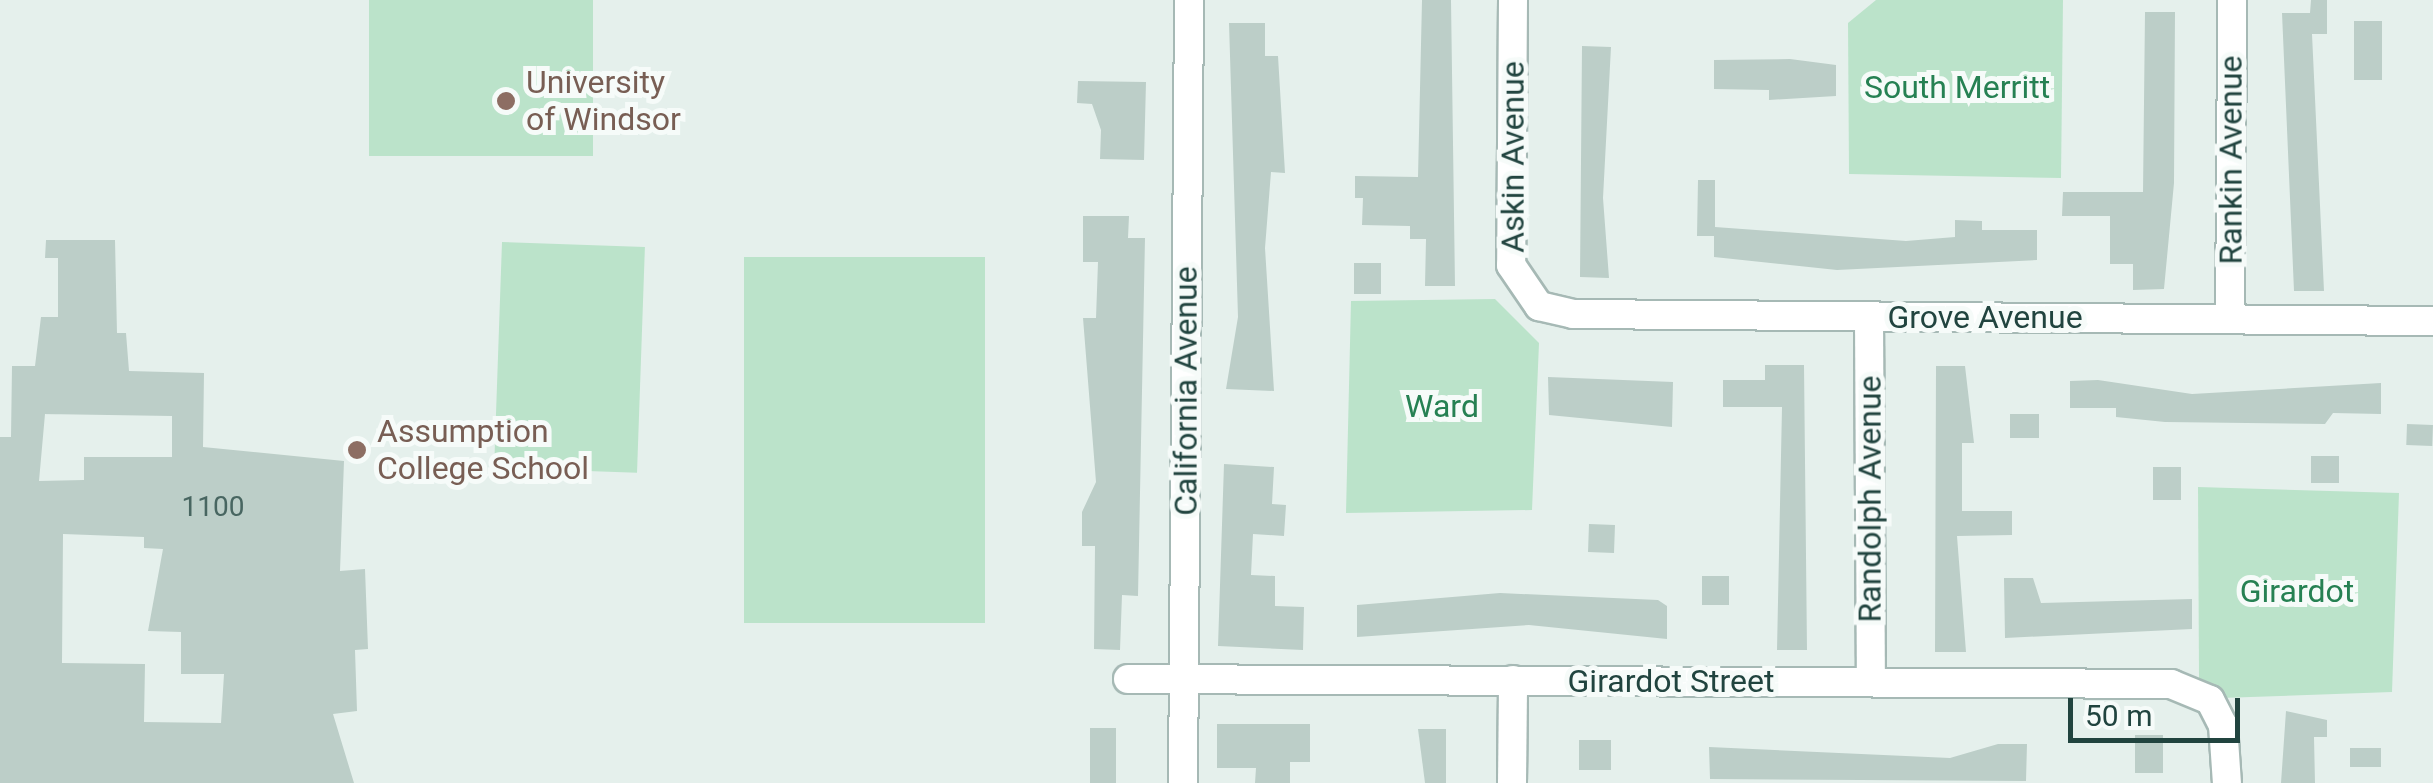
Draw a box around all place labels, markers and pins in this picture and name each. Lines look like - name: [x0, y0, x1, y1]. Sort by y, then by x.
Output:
- place label: University of Windsor: [526, 64, 681, 139]
- marker: University of Windsor: [495, 90, 517, 112]
- place label: Assumption College School: [377, 413, 589, 488]
- marker: Assumption College School: [346, 439, 368, 461]

